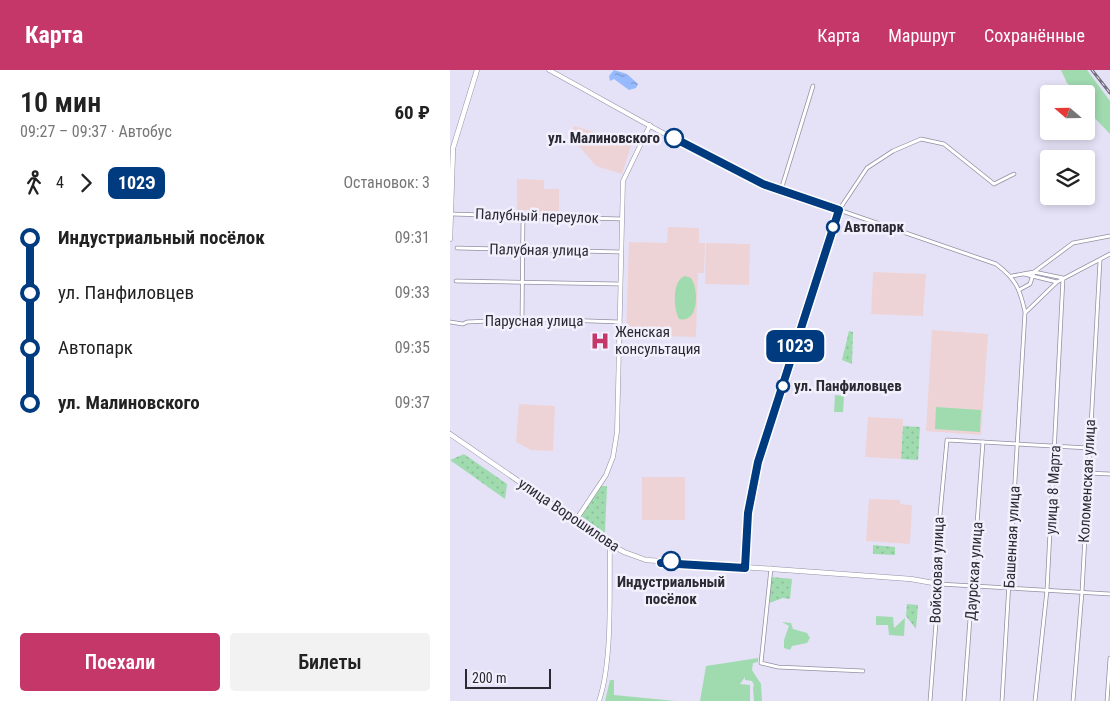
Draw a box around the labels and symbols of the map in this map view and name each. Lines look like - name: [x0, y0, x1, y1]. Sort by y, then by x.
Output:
- north arrow: [1040, 85, 1095, 140]
- marker: ул. Малиновского: [664, 128, 684, 148]
- place label: ул. Малиновского: [548, 129, 660, 147]
- street label: Палубный переулок: [475, 205, 599, 227]
- place label: Автопарк: [844, 218, 904, 236]
- marker: Автопарк: [826, 220, 840, 234]
- street label: Палубная улица: [489, 240, 589, 260]
- street label: Парусная улица: [485, 312, 583, 330]
- place label: Женская консультация: [615, 323, 701, 358]
- hospital icon: Женская консультация: [589, 330, 611, 352]
- line badge: 102Э: [760, 330, 830, 362]
- place label: ул. Панфиловцев: [794, 377, 902, 395]
- marker: ул. Панфиловцев: [776, 379, 790, 393]
- street label: Коломенская улица: [1075, 419, 1099, 543]
- street label: улица 8 Марта: [1042, 445, 1064, 535]
- street label: улица Ворошилова: [515, 474, 623, 556]
- street label: Башенная улица: [1000, 485, 1024, 589]
- street label: Войсковая улица: [926, 516, 948, 624]
- street label: Даурская улица: [962, 521, 986, 621]
- marker: Индустриальный посёлок: [661, 551, 681, 571]
- place label: Индустриальный посёлок: [617, 573, 725, 608]
- scale bar: [465, 666, 551, 689]

